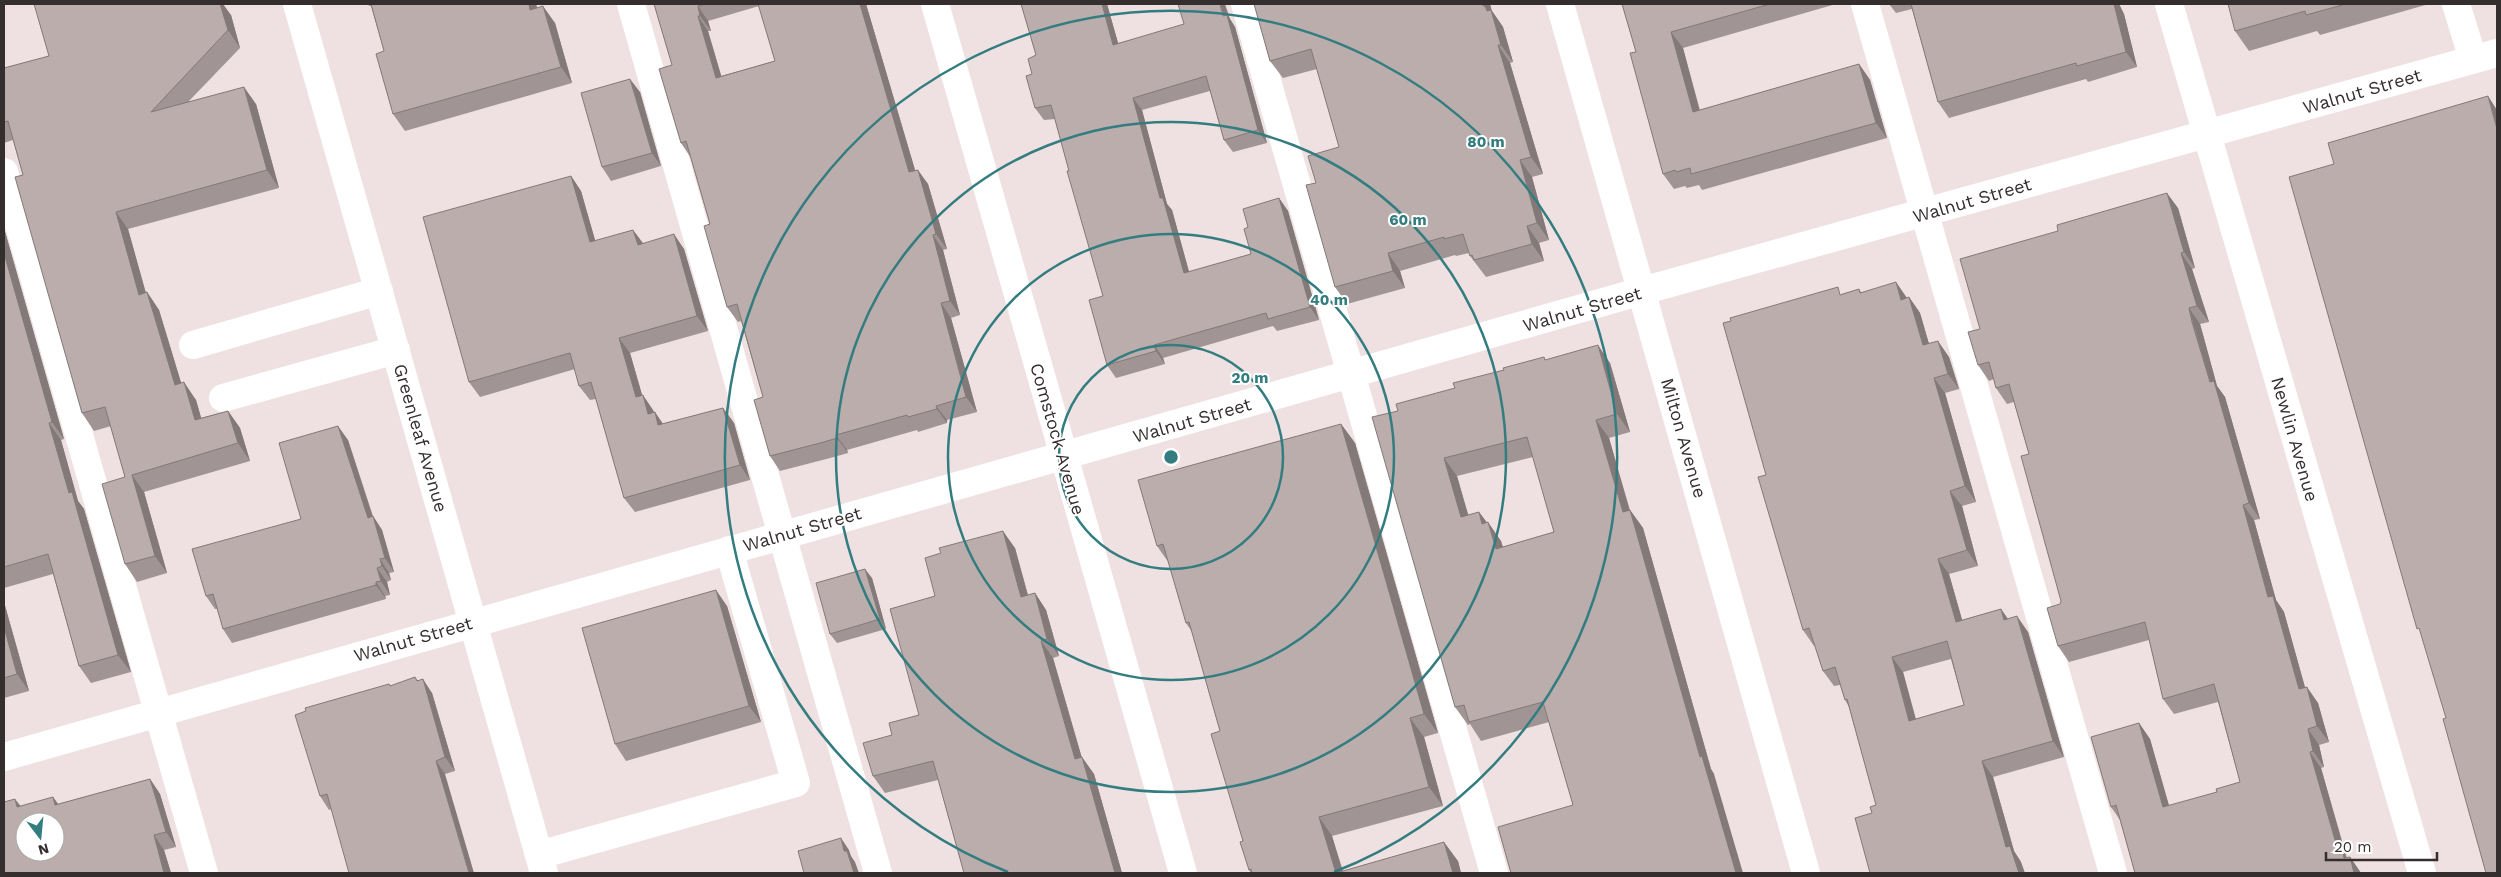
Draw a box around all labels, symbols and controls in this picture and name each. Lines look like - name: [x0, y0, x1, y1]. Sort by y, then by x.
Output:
- street label: Walnut Street: [2300, 64, 2424, 118]
- text: 80 m: [1467, 133, 1505, 151]
- street label: Walnut Street: [1910, 173, 2034, 227]
- text: 60 m: [1389, 211, 1427, 229]
- street label: Walnut Street: [1520, 282, 1644, 336]
- text: 40 m: [1310, 291, 1348, 309]
- street label: Greenleaf Avenue: [390, 361, 452, 515]
- street label: Comstock Avenue: [1026, 361, 1090, 517]
- text: 20 m: [1231, 369, 1269, 387]
- street label: Newlin Avenue: [2267, 374, 2323, 504]
- street label: Milton Avenue: [1657, 376, 1711, 500]
- street label: Walnut Street: [1130, 393, 1254, 447]
- centre of rings: [1162, 448, 1180, 466]
- street label: Walnut Street: [740, 502, 864, 556]
- street label: Walnut Street: [351, 612, 475, 666]
- north arrow: [15, 812, 65, 862]
- scale bar: [2326, 830, 2437, 862]
- text: 20 m: [2334, 838, 2372, 856]
- text: N: [36, 840, 51, 859]

